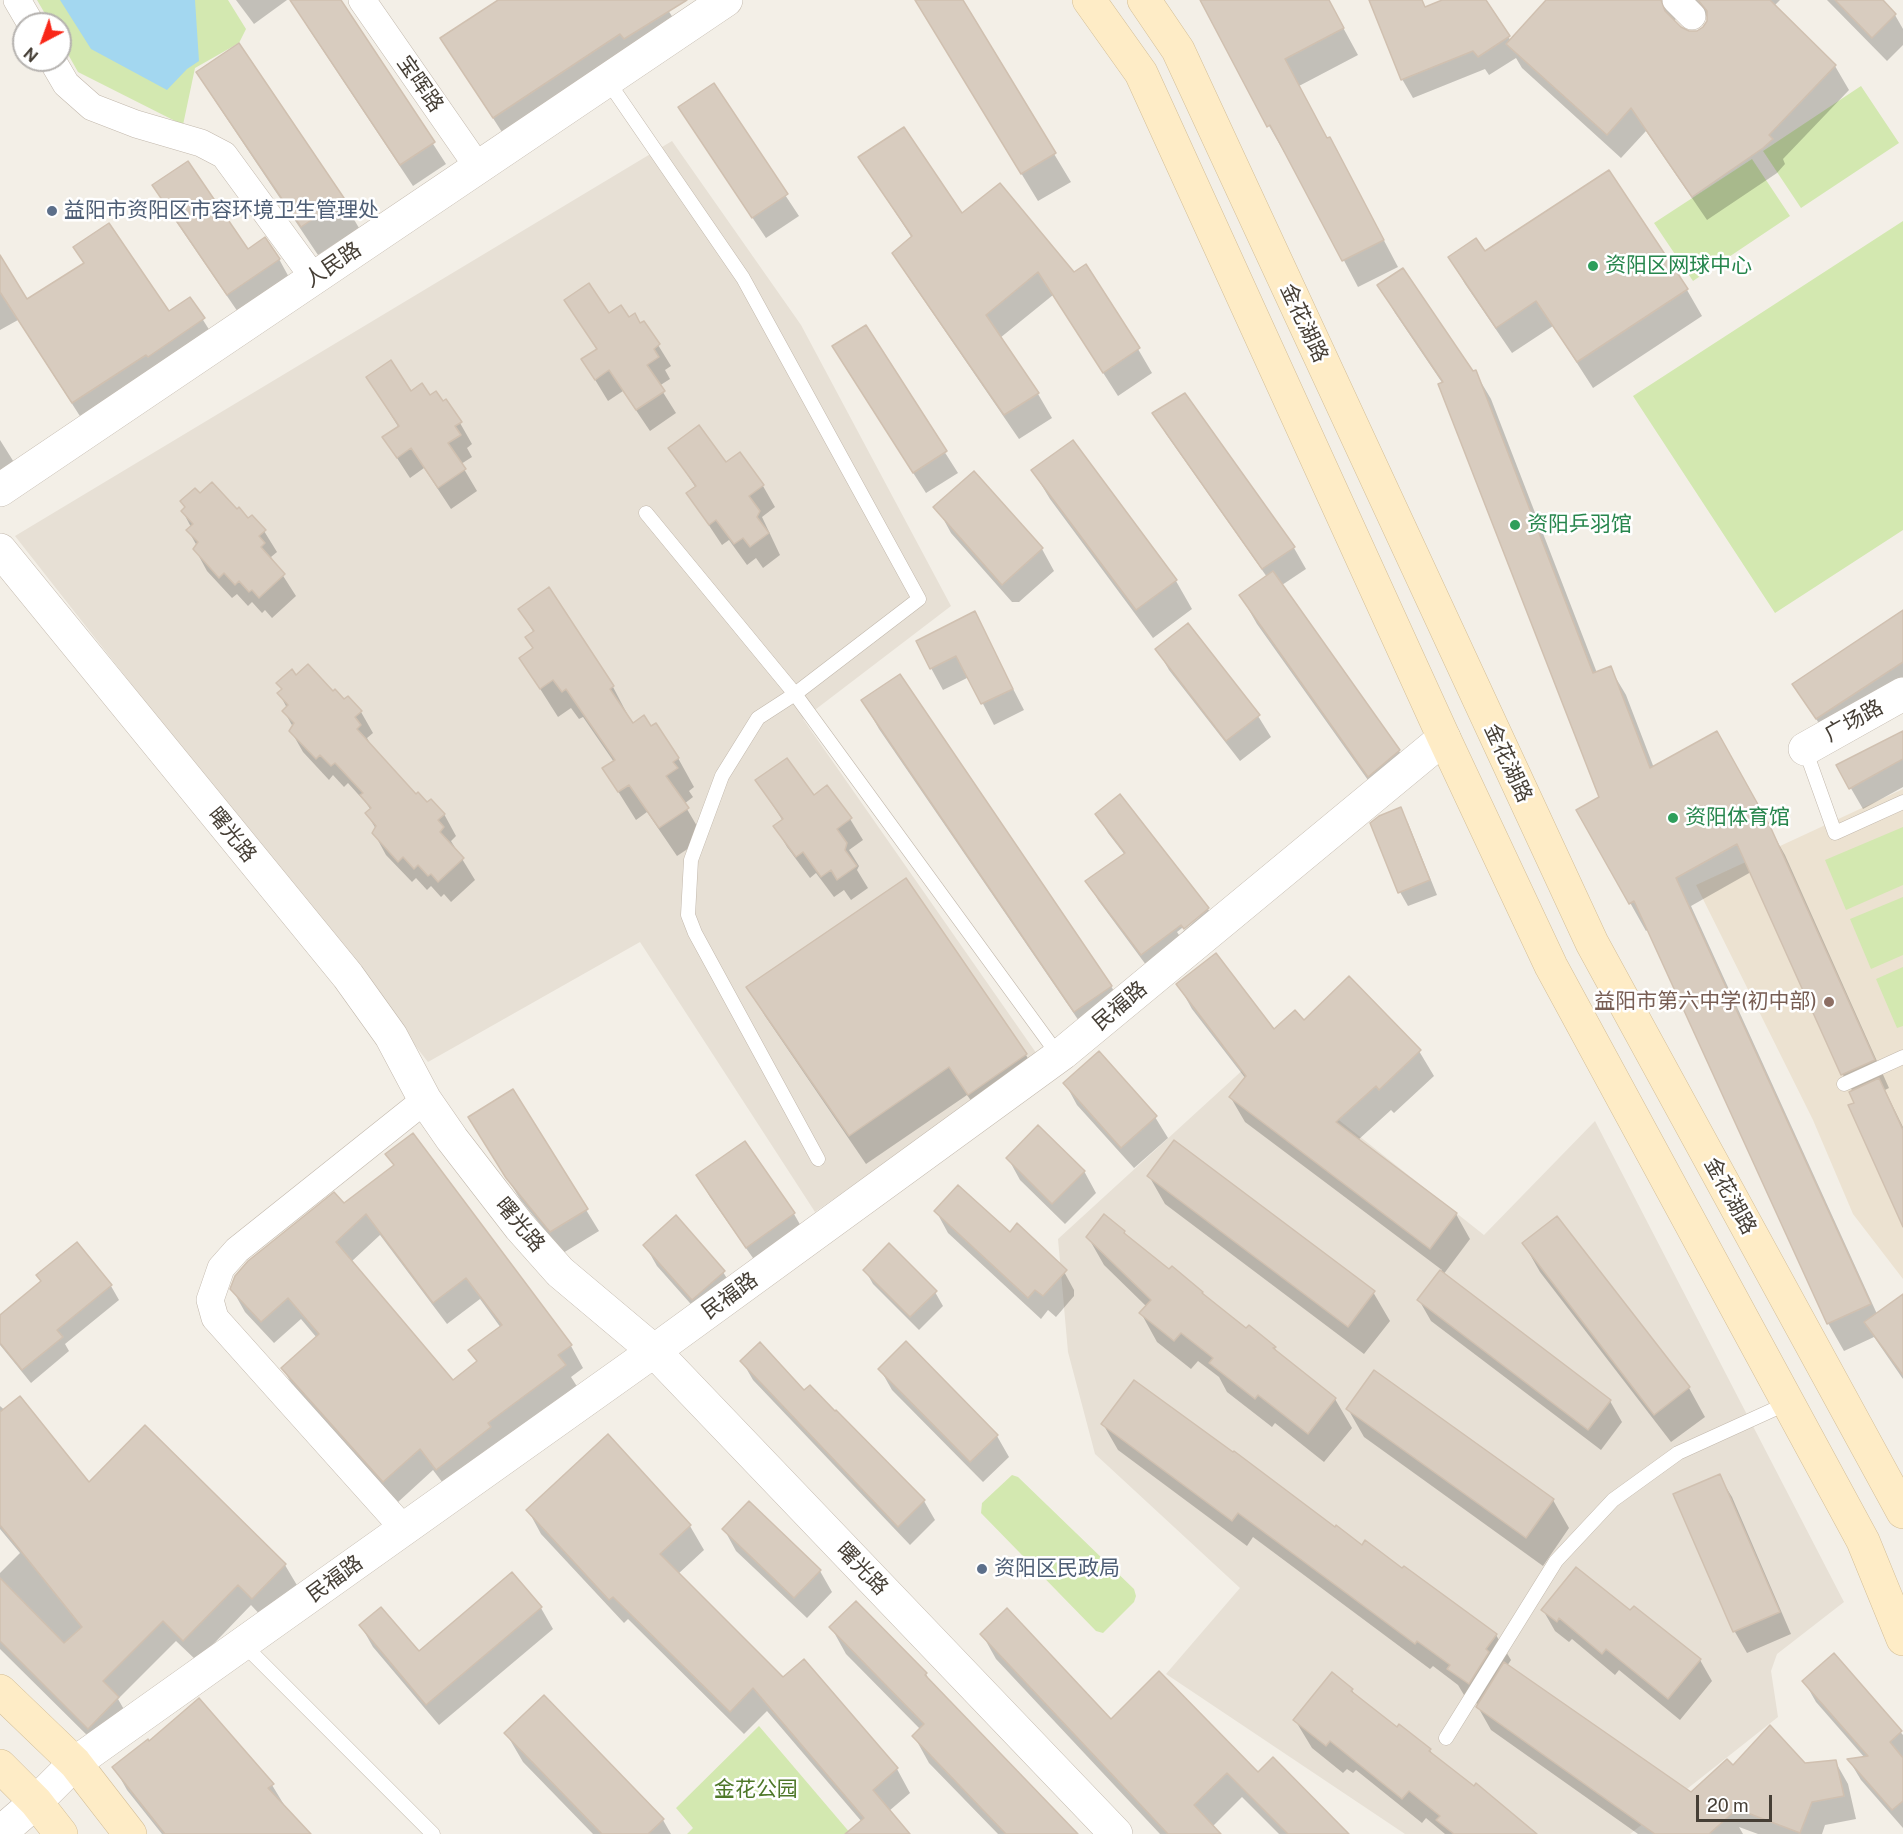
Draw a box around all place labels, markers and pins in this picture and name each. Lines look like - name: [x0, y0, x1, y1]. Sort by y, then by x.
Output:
- place label: 益阳市资阳区市容环境卫生管理处: [64, 198, 379, 224]
- marker: 益阳市资阳区市容环境卫生管理处: [45, 204, 59, 218]
- place label: 资阳区网球中心: [1605, 253, 1752, 279]
- marker: 资阳区网球中心: [1586, 259, 1600, 273]
- place label: 资阳乒羽馆: [1527, 512, 1632, 538]
- marker: 资阳乒羽馆: [1508, 518, 1522, 532]
- place label: 资阳体育馆: [1685, 805, 1790, 831]
- marker: 资阳体育馆: [1666, 811, 1680, 825]
- place label: 益阳市第六中学(初中部): [1594, 989, 1817, 1015]
- marker: 益阳市第六中学(初中部): [1822, 995, 1836, 1009]
- place label: 资阳区民政局: [994, 1556, 1120, 1582]
- marker: 资阳区民政局: [975, 1562, 989, 1576]

